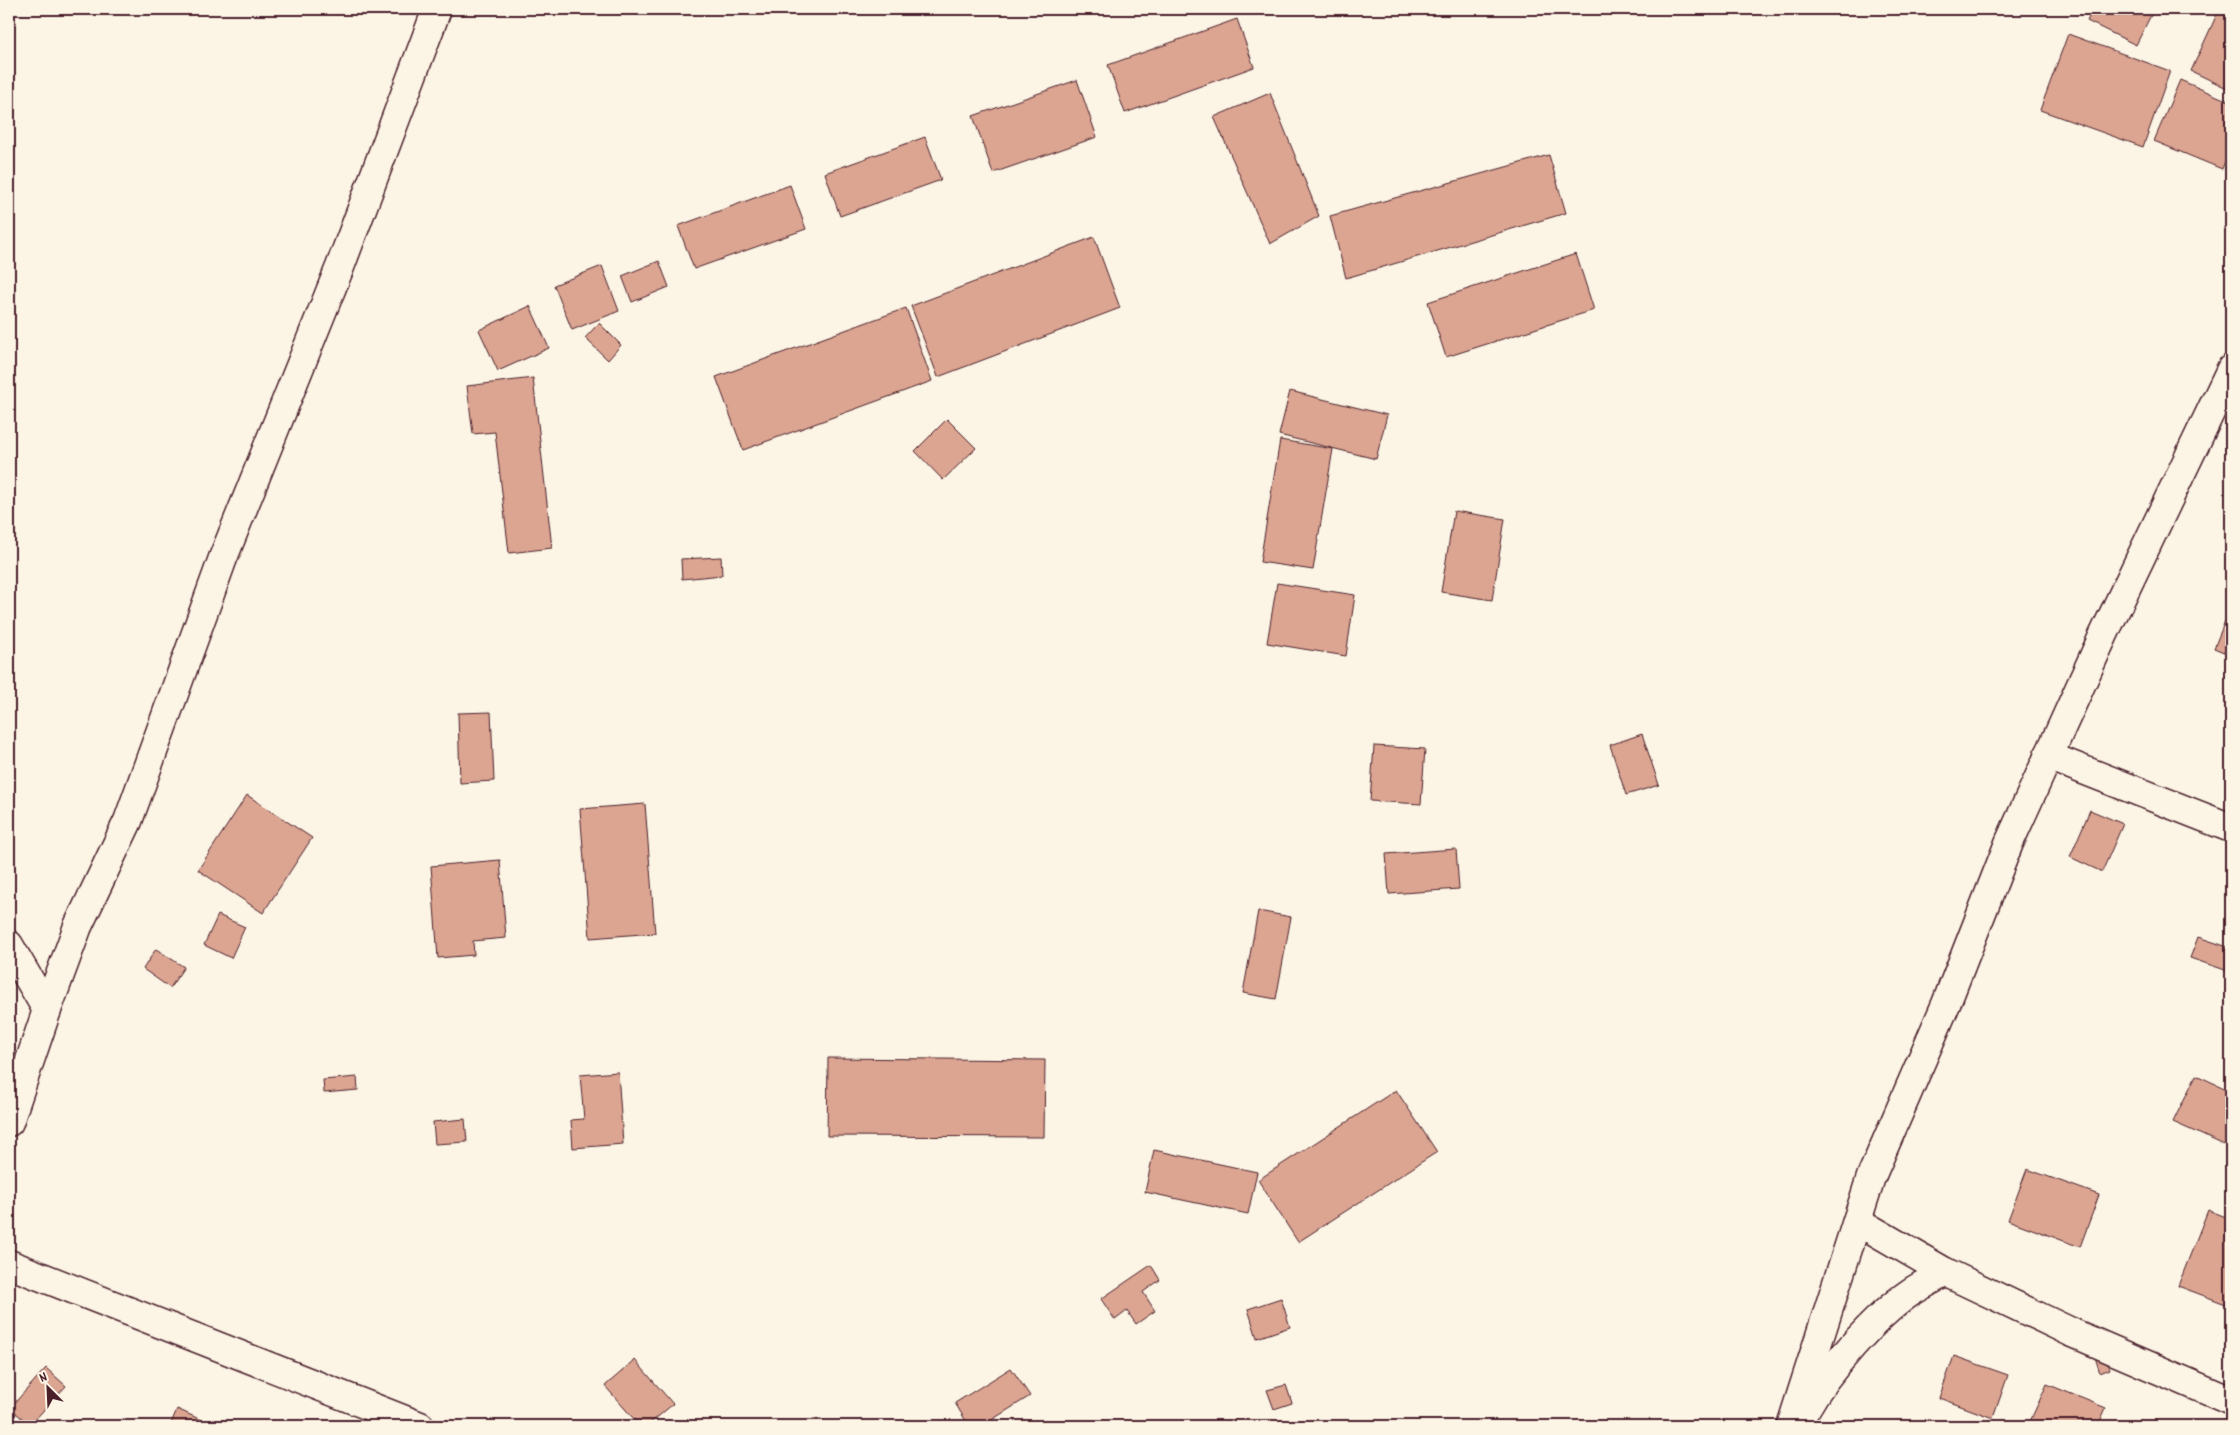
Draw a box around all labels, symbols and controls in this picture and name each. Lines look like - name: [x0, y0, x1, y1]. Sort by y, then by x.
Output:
- north arrow: [22, 1362, 72, 1412]
- text: N: [36, 1367, 51, 1388]

